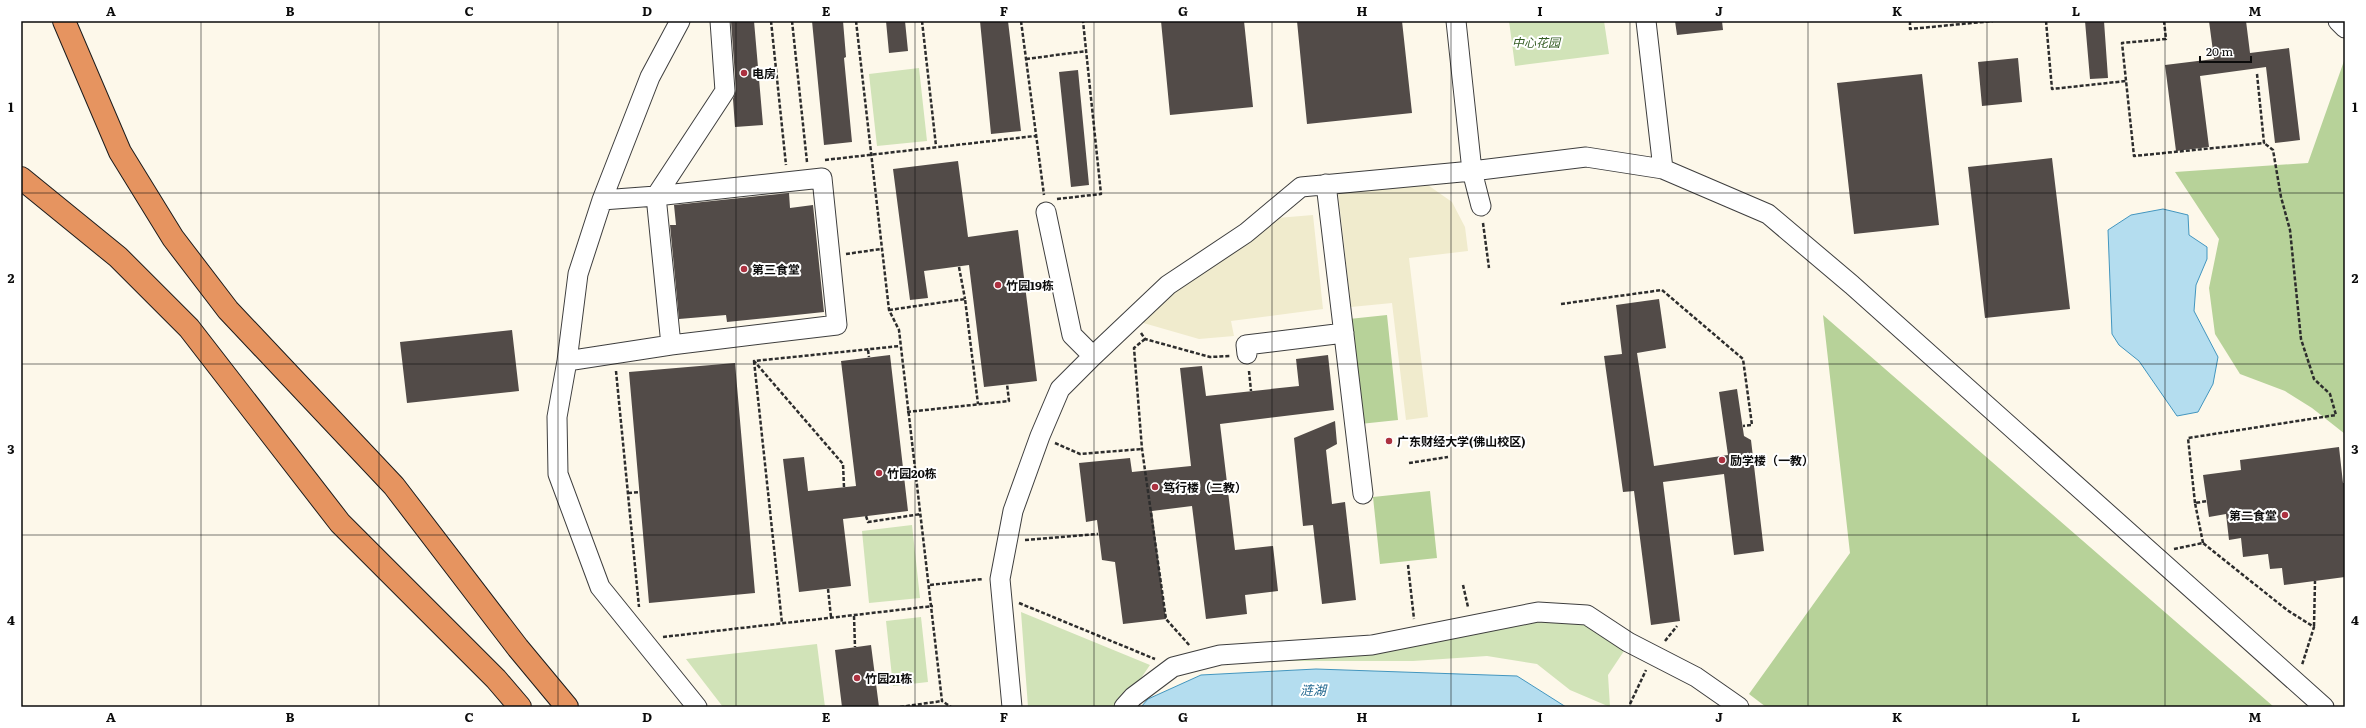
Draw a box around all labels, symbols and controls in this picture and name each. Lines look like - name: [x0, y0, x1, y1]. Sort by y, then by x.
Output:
- text: A: [106, 1, 116, 20]
- text: B: [286, 1, 295, 20]
- text: C: [464, 1, 474, 20]
- text: D: [642, 1, 652, 20]
- text: E: [822, 1, 831, 20]
- text: F: [1000, 1, 1008, 20]
- text: G: [1178, 1, 1188, 20]
- text: H: [1357, 1, 1368, 20]
- text: I: [1537, 1, 1543, 20]
- text: J: [1715, 1, 1723, 20]
- text: K: [1892, 1, 1903, 20]
- text: L: [2072, 1, 2080, 20]
- text: M: [2249, 1, 2262, 20]
- park label: 中心花园: [1512, 33, 1562, 51]
- scale bar: [2200, 38, 2251, 64]
- text: 20 m: [2206, 42, 2233, 60]
- place label: 电房: [752, 64, 776, 82]
- marker: 电房: [739, 68, 749, 78]
- text: 1: [8, 97, 14, 116]
- text: 1: [2352, 97, 2358, 116]
- place label: 第三食堂: [752, 260, 800, 278]
- marker: 第三食堂: [739, 264, 749, 274]
- text: 2: [8, 268, 15, 287]
- text: 2: [2352, 268, 2359, 287]
- place label: 竹园19栋: [1006, 276, 1054, 294]
- marker: 竹园19栋: [993, 280, 1003, 290]
- place label: 广东财经大学(佛山校区): [1397, 432, 1526, 450]
- marker: 广东财经大学(佛山校区): [1384, 436, 1394, 446]
- text: 3: [7, 439, 15, 458]
- text: 3: [2351, 439, 2359, 458]
- place label: 励学楼（一教）: [1730, 451, 1814, 469]
- marker: 励学楼（一教）: [1717, 455, 1727, 465]
- place label: 竹园20栋: [887, 464, 937, 482]
- marker: 竹园20栋: [874, 468, 884, 478]
- place label: 笃行楼（二教）: [1163, 478, 1247, 496]
- marker: 笃行楼（二教）: [1150, 482, 1160, 492]
- place label: 第二食堂: [2229, 506, 2277, 524]
- marker: 第二食堂: [2280, 510, 2290, 520]
- text: 4: [7, 610, 15, 629]
- text: 4: [2351, 610, 2359, 629]
- place label: 竹园21栋: [865, 669, 912, 687]
- marker: 竹园21栋: [852, 673, 862, 683]
- water label: 涟湖: [1300, 680, 1328, 699]
- text: A: [106, 707, 116, 726]
- text: B: [286, 707, 295, 726]
- text: C: [464, 707, 474, 726]
- text: D: [642, 707, 652, 726]
- text: E: [822, 707, 831, 726]
- text: F: [1000, 707, 1008, 726]
- text: G: [1178, 707, 1188, 726]
- text: H: [1357, 707, 1368, 726]
- text: I: [1537, 707, 1543, 726]
- text: J: [1715, 707, 1723, 726]
- text: K: [1892, 707, 1903, 726]
- text: L: [2072, 707, 2080, 726]
- text: M: [2249, 707, 2262, 726]

